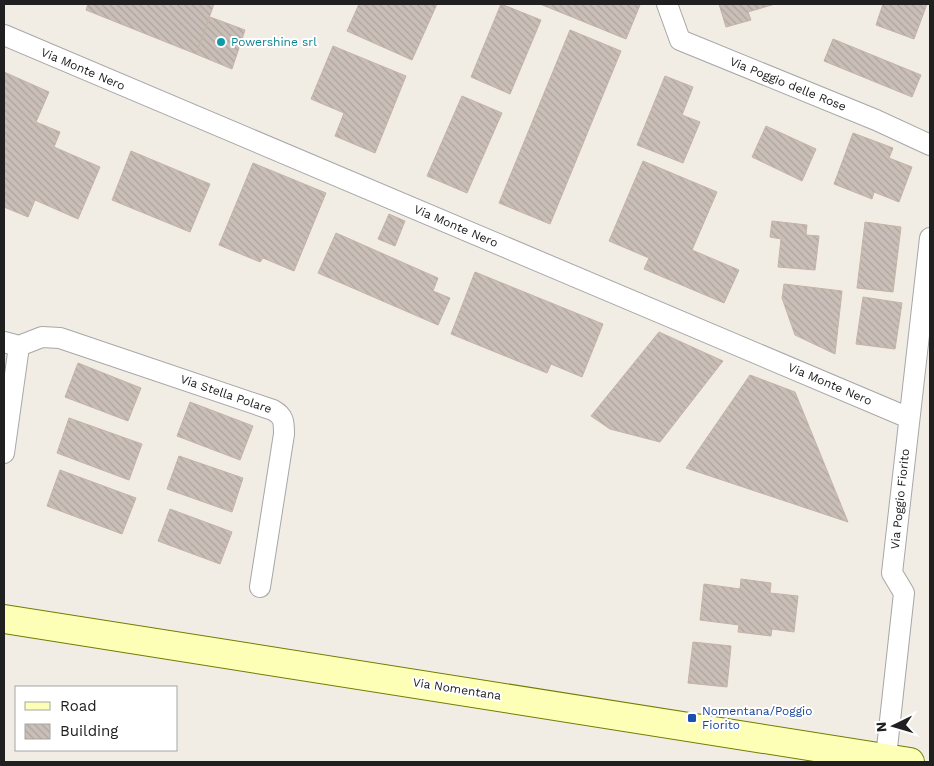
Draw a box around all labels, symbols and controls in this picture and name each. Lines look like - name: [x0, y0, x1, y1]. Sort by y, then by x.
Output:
- place label: Powershine srl: [231, 35, 317, 49]
- marker: Powershine srl: [215, 36, 227, 48]
- street label: Via Monte Nero: [39, 45, 127, 93]
- street label: Via Poggio delle Rose: [728, 54, 848, 114]
- street label: Via Monte Nero: [412, 202, 500, 250]
- street label: Via Monte Nero: [786, 360, 874, 408]
- street label: Via Stella Polare: [178, 372, 274, 416]
- street label: Via Poggio Fiorito: [888, 448, 912, 550]
- street label: Via Nomentana: [412, 675, 502, 703]
- legend: [15, 686, 178, 751]
- text: Road: [60, 697, 97, 715]
- north arrow: [869, 701, 919, 751]
- place label: Nomentana/Poggio Fiorito: [702, 704, 812, 732]
- marker: Nomentana/Poggio Fiorito: [686, 712, 698, 724]
- text: N: [873, 721, 889, 733]
- text: Building: [60, 722, 118, 740]

